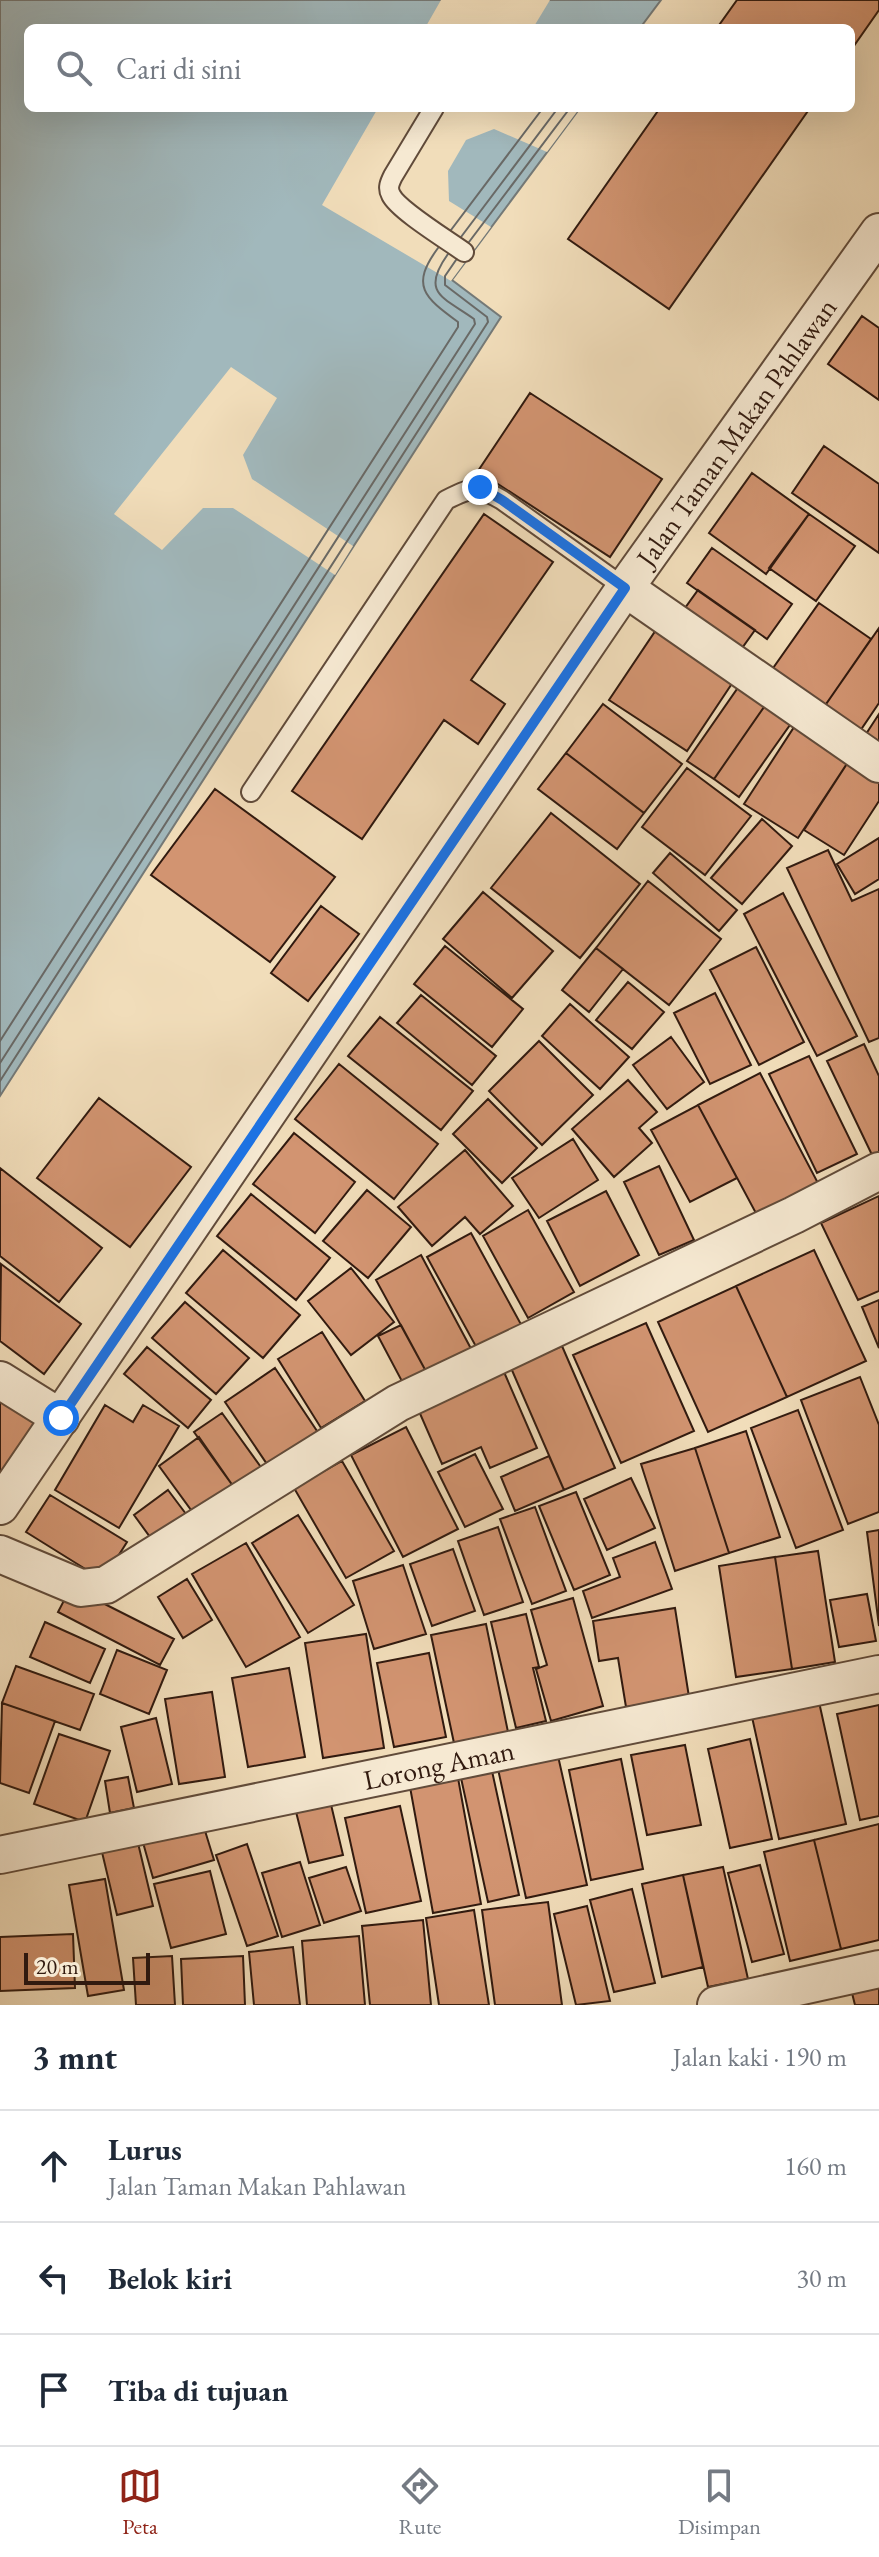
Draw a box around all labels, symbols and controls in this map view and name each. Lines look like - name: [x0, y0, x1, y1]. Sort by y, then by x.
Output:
- search box: [24, 24, 855, 112]
- icon: search: [52, 46, 96, 90]
- text: Cari di sini: [116, 49, 241, 88]
- street label: Jalan Taman Makan Pahlawan: [627, 291, 844, 575]
- route end: [462, 469, 498, 505]
- route start: [43, 1400, 79, 1436]
- street label: Lorong Aman: [360, 1732, 518, 1798]
- scale bar: [24, 1949, 150, 1985]
- text: 20 m: [36, 1952, 79, 1981]
- text: 3 mnt: [32, 2035, 117, 2079]
- text: Jalan kaki · 190 m: [673, 2040, 847, 2074]
- text: Lurus: [108, 2130, 182, 2169]
- icon: ahead: [32, 2144, 76, 2188]
- text: 160 m: [784, 2149, 847, 2183]
- text: Jalan Taman Makan Pahlawan: [108, 2169, 407, 2203]
- icon: left: [32, 2256, 76, 2300]
- text: Belok kiri: [108, 2259, 232, 2298]
- text: 30 m: [797, 2261, 847, 2295]
- icon: arrive: [32, 2368, 76, 2412]
- text: Tiba di tujuan: [108, 2371, 288, 2410]
- tab: Peta: [118, 2464, 162, 2541]
- tab: Rute: [398, 2464, 442, 2541]
- tab: Disimpan: [678, 2464, 761, 2541]

